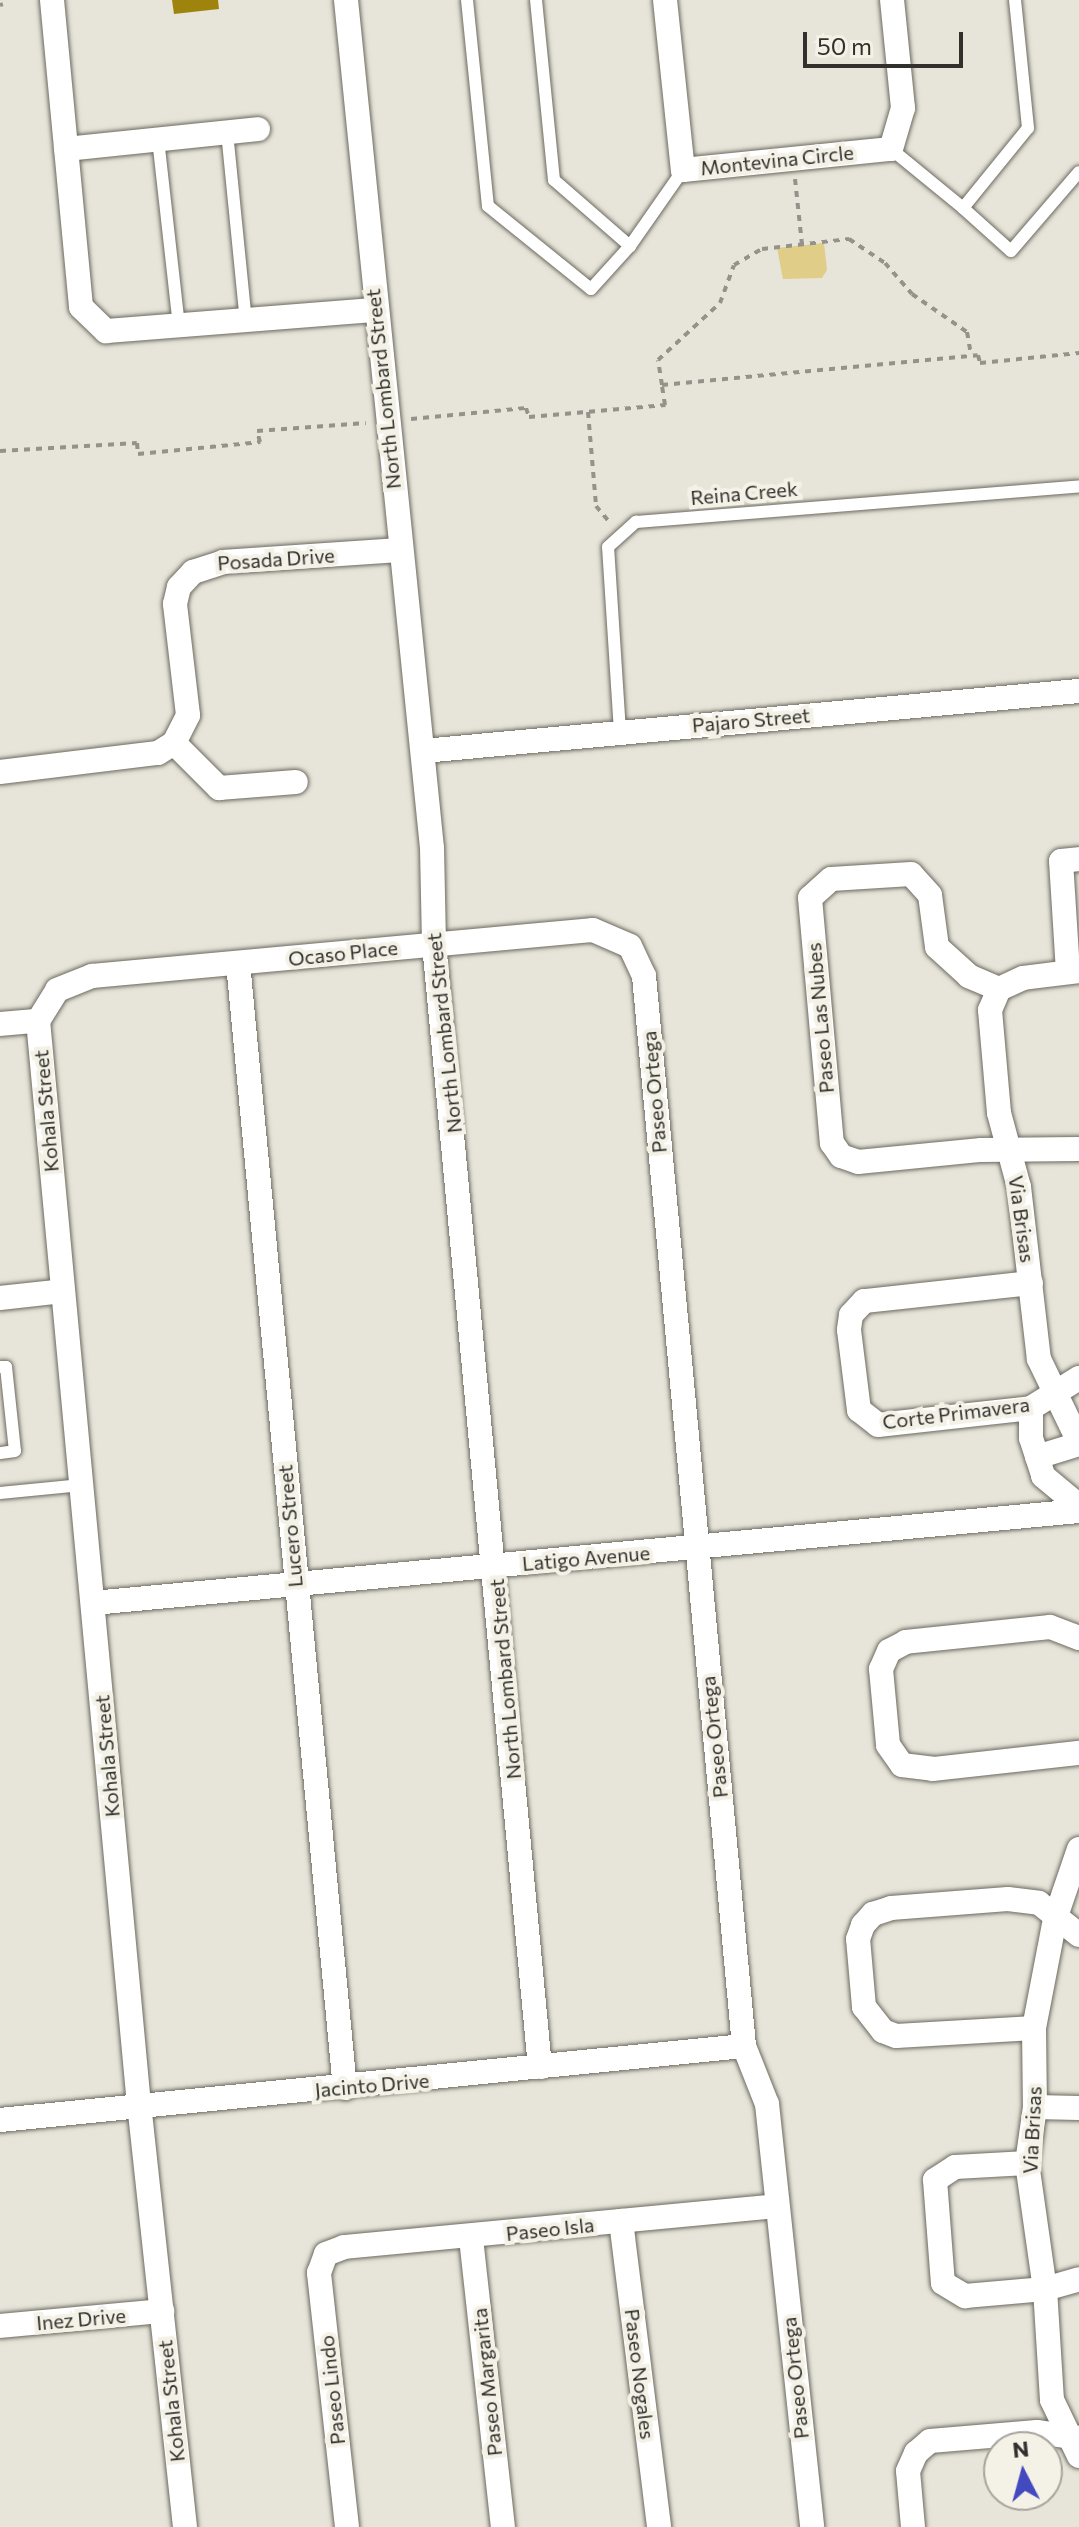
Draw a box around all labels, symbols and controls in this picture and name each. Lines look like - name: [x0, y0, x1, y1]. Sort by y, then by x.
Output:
- scale bar: [807, 16, 967, 66]
- text: 50 m: [817, 31, 872, 60]
- street label: Montevina Circle: [699, 140, 855, 180]
- street label: North Lombard Street: [361, 288, 405, 490]
- street label: Reina Creek: [689, 476, 799, 510]
- street label: Posada Drive: [216, 543, 336, 575]
- street label: Pajaro Street: [691, 703, 811, 737]
- street label: North Lombard Street: [422, 932, 466, 1134]
- street label: Ocaso Place: [287, 935, 399, 971]
- street label: Paseo Las Nubes: [801, 942, 839, 1094]
- street label: Paseo Ortega: [637, 1030, 671, 1154]
- street label: Kohala Street: [29, 1049, 63, 1173]
- street label: Via Brisas: [1004, 1174, 1040, 1264]
- street label: Corte Primavera: [881, 1392, 1031, 1434]
- street label: Lucero Street: [273, 1464, 307, 1588]
- street label: Latigo Avenue: [521, 1540, 651, 1576]
- street label: North Lombard Street: [484, 1578, 526, 1780]
- street label: Paseo Ortega: [696, 1675, 732, 1799]
- street label: Kohala Street: [90, 1694, 124, 1818]
- street label: Jacinto Drive: [314, 2068, 430, 2102]
- street label: Via Brisas: [1018, 2086, 1046, 2174]
- street label: Paseo Isla: [505, 2212, 595, 2246]
- street label: Inez Drive: [35, 2303, 127, 2335]
- street label: Paseo Margarita: [467, 2307, 507, 2457]
- street label: Paseo Nogales: [620, 2307, 660, 2441]
- street label: Paseo Ortega: [777, 2316, 813, 2440]
- street label: Paseo Lindo: [314, 2334, 350, 2446]
- street label: Kohala Street: [153, 2339, 189, 2463]
- north arrow: [983, 2431, 1063, 2511]
- text: N: [1011, 2434, 1030, 2463]

